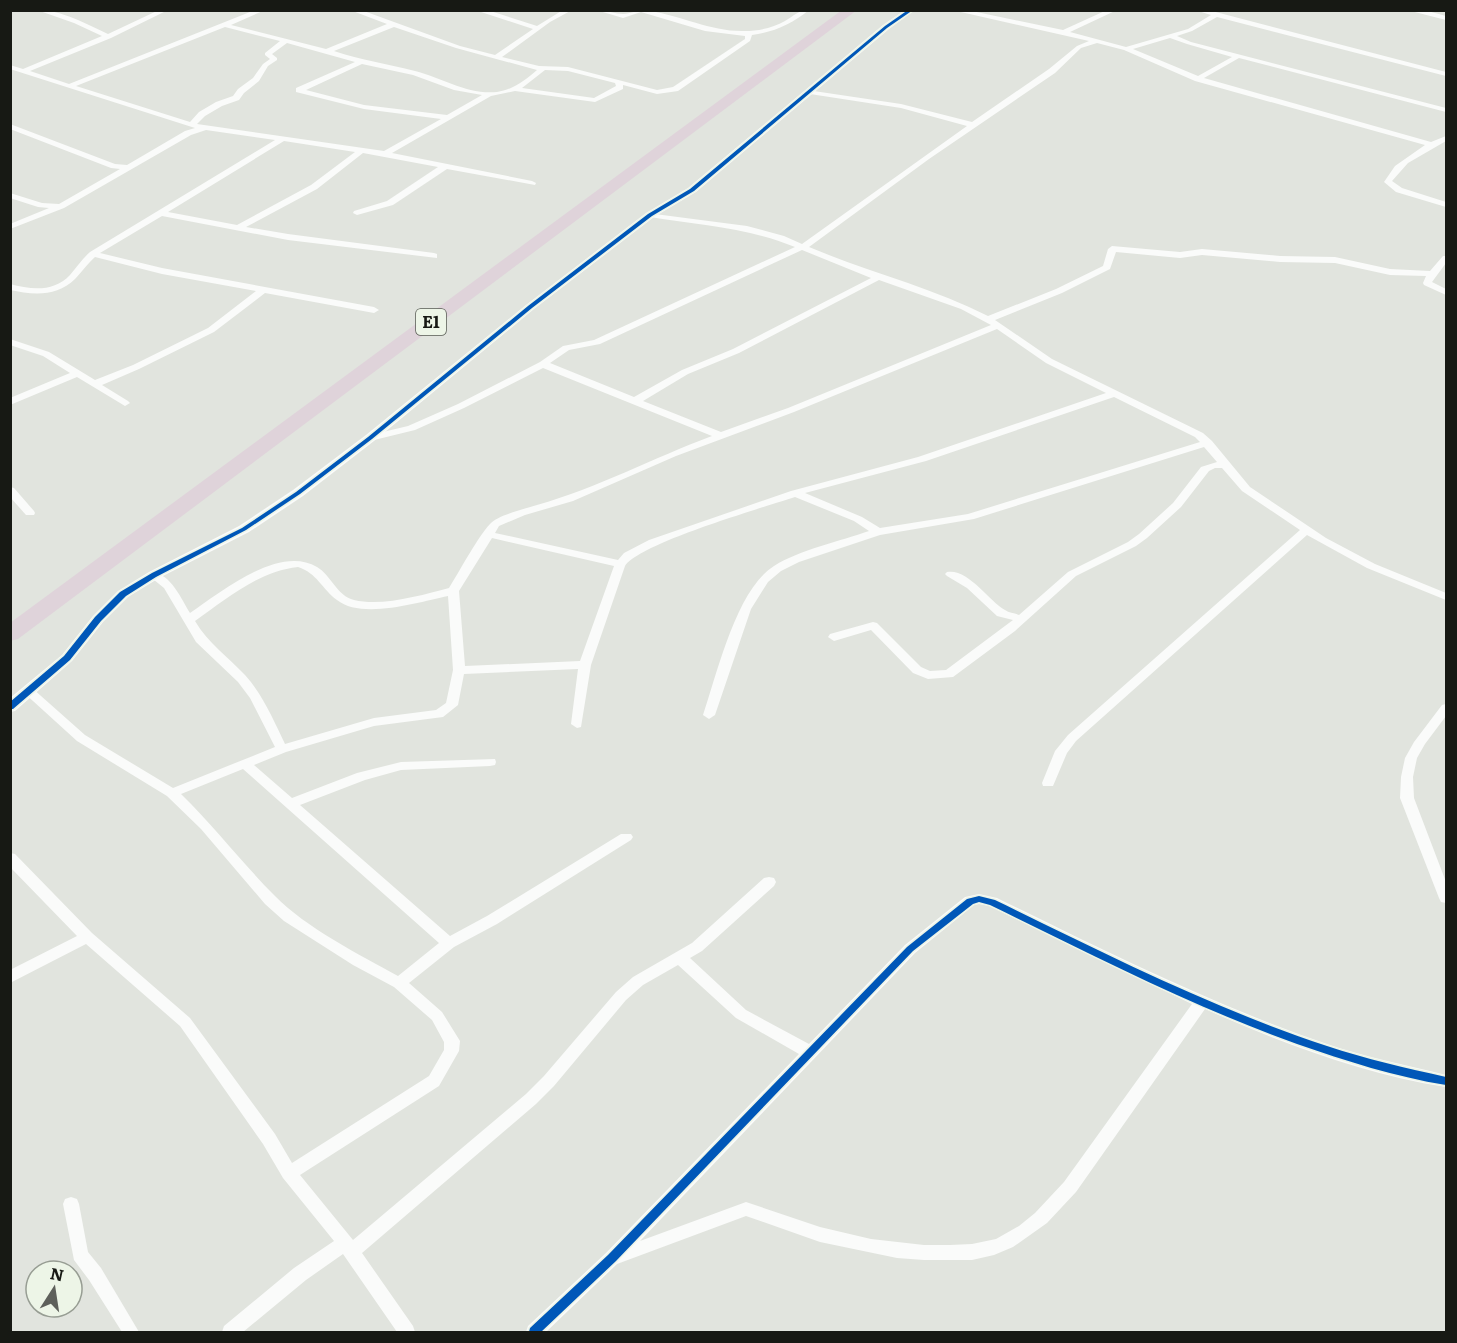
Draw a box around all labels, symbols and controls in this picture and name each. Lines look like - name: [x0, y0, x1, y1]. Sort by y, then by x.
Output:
- road number: E1: [416, 309, 446, 335]
- north arrow: [24, 1259, 84, 1319]
- text: N: [48, 1260, 66, 1286]

